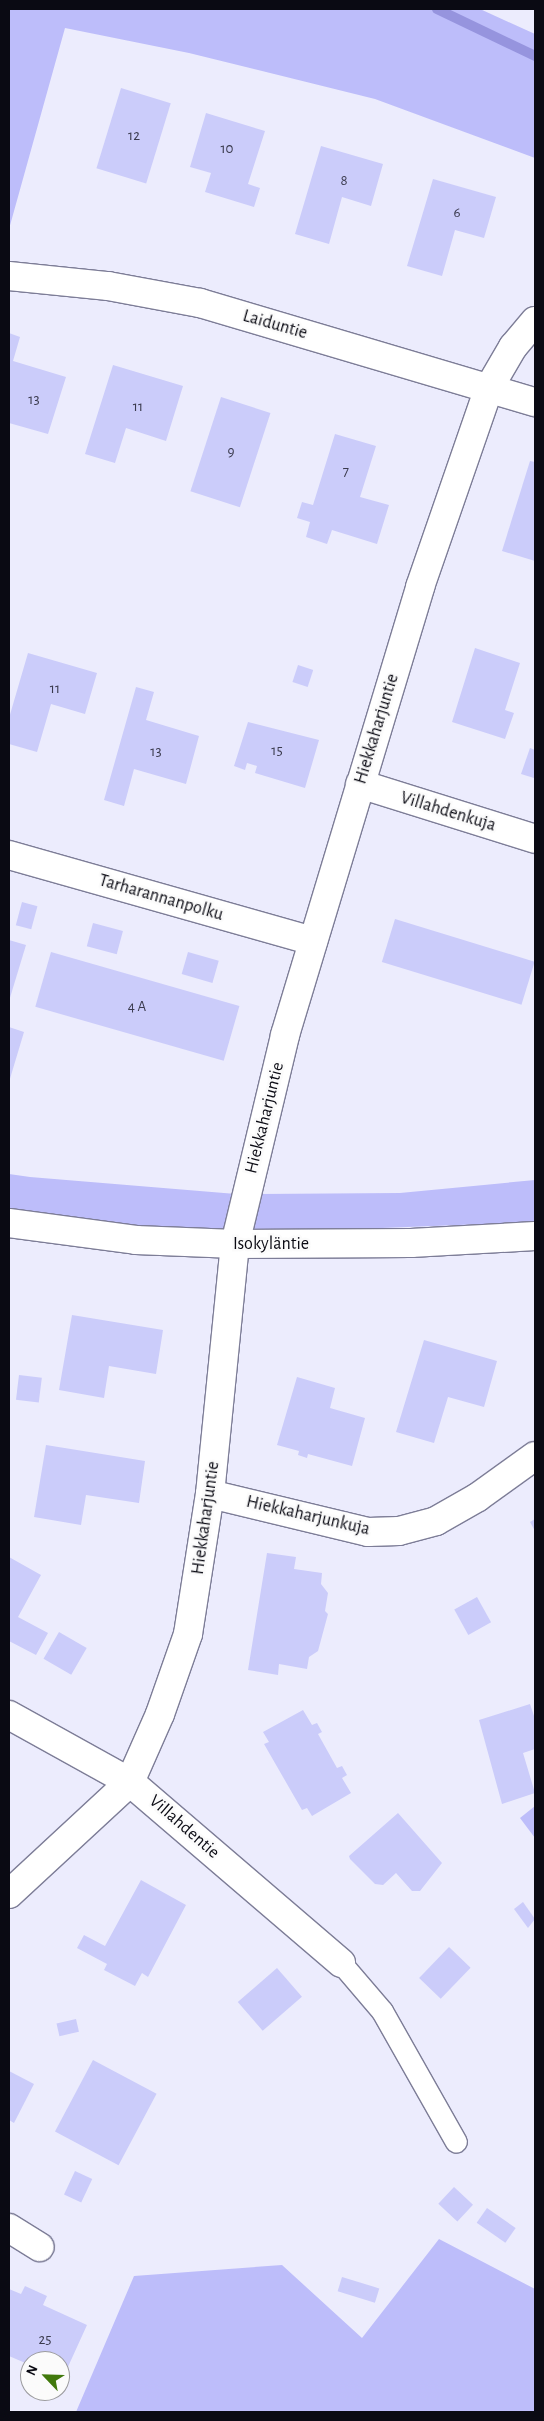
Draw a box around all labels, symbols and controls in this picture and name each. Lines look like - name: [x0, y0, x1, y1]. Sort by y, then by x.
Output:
- house number: 12: [128, 127, 140, 145]
- house number: 10: [220, 140, 234, 158]
- house number: 8: [340, 172, 348, 190]
- house number: 6: [453, 204, 461, 222]
- street label: Laiduntie: [240, 305, 310, 345]
- house number: 13: [28, 391, 40, 409]
- house number: 11: [133, 398, 143, 416]
- house number: 9: [227, 443, 235, 461]
- house number: 7: [343, 463, 349, 481]
- street label: Hiekkaharjuntie: [350, 671, 404, 787]
- house number: 11: [50, 680, 60, 698]
- house number: 15: [271, 742, 283, 760]
- house number: 13: [150, 743, 162, 761]
- street label: Villahdenkuja: [398, 787, 498, 837]
- street label: Tarharannanpolku: [96, 870, 226, 926]
- house number: 4 A: [128, 998, 146, 1016]
- street label: Hiekkaharjuntie: [241, 1060, 289, 1176]
- street label: Isokyläntie: [233, 1233, 309, 1255]
- street label: Hiekkaharjuntie: [187, 1460, 225, 1576]
- street label: Hiekkaharjunkuja: [244, 1491, 372, 1541]
- street label: Villahdentie: [144, 1791, 224, 1863]
- house number: 25: [38, 2331, 52, 2349]
- north arrow: [20, 2351, 70, 2401]
- text: N: [24, 2363, 41, 2378]

